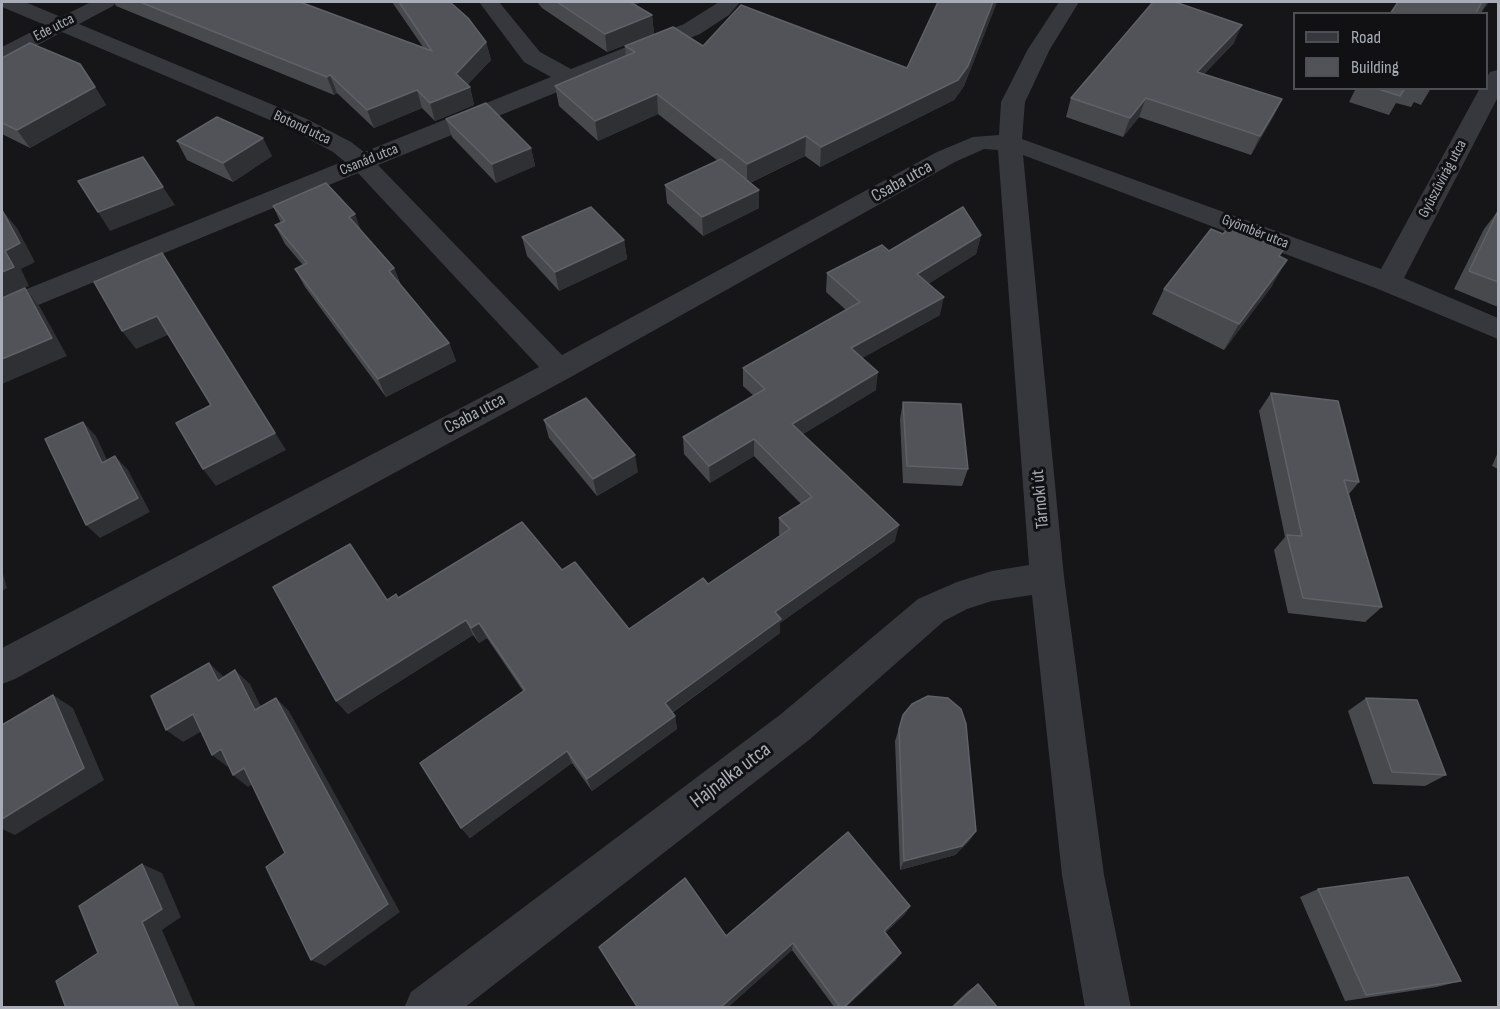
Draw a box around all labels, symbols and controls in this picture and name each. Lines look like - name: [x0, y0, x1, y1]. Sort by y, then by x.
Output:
- street label: Ede utca: [31, 10, 77, 46]
- legend: [1293, 12, 1488, 90]
- text: Road: [1351, 27, 1381, 48]
- text: Building: [1351, 57, 1399, 78]
- street label: Botond utca: [271, 107, 333, 149]
- street label: Gyűszűvirág utca: [1415, 137, 1471, 221]
- street label: Csanád utca: [337, 140, 401, 180]
- street label: Csaba utca: [868, 157, 936, 207]
- street label: Gyömbér utca: [1219, 211, 1291, 253]
- street label: Csaba utca: [441, 389, 509, 439]
- street label: Tárnoki út: [1028, 468, 1054, 530]
- street label: Hajnalka utca: [686, 738, 776, 814]

